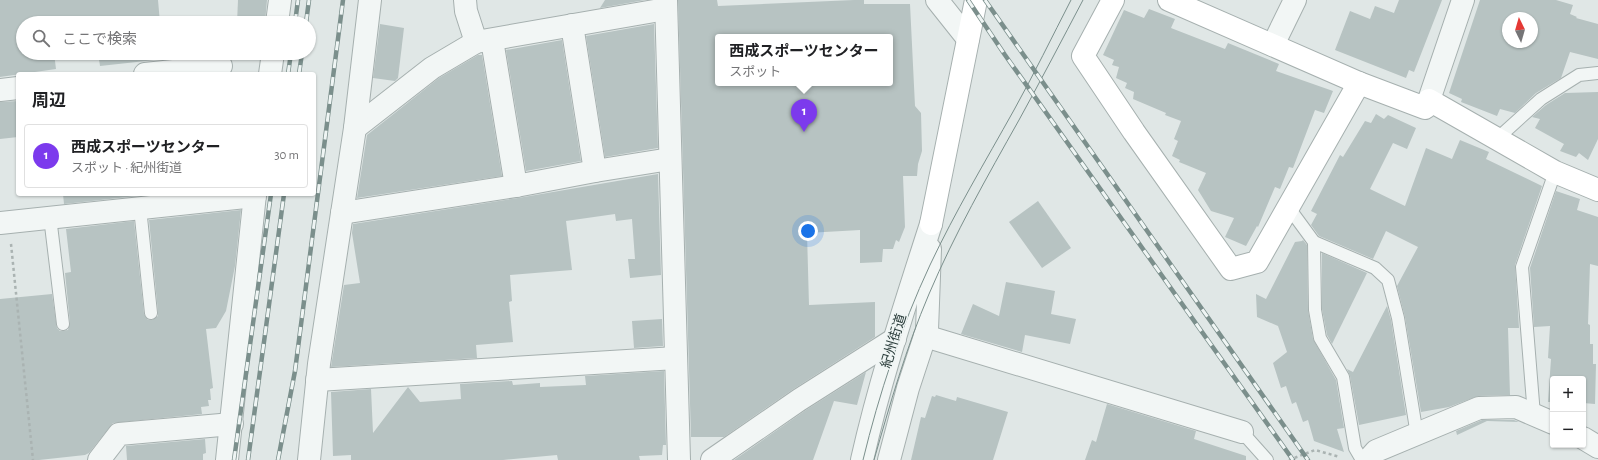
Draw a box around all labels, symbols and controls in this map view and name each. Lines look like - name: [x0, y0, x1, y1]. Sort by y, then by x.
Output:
- north arrow: [1502, 12, 1538, 48]
- search box: [16, 16, 316, 60]
- icon: search: [30, 27, 52, 49]
- text: ここで検索: [62, 32, 137, 47]
- popup: [715, 34, 893, 86]
- text: 西成スポーツセンター: [729, 44, 879, 59]
- text: スポット: [729, 66, 781, 79]
- text: 周辺: [32, 92, 66, 109]
- pin: 1: [791, 99, 817, 132]
- text: 西成スポーツセンター: [71, 140, 221, 155]
- text: 1: [44, 149, 48, 162]
- text: 30 m: [274, 149, 299, 162]
- text: スポット · 紀州街道: [71, 162, 182, 175]
- your location: [798, 221, 818, 241]
- street label: 紀州街道: [877, 312, 909, 370]
- map controls: [1550, 376, 1586, 448]
- button: +: [1550, 376, 1586, 412]
- button: −: [1550, 412, 1586, 448]

